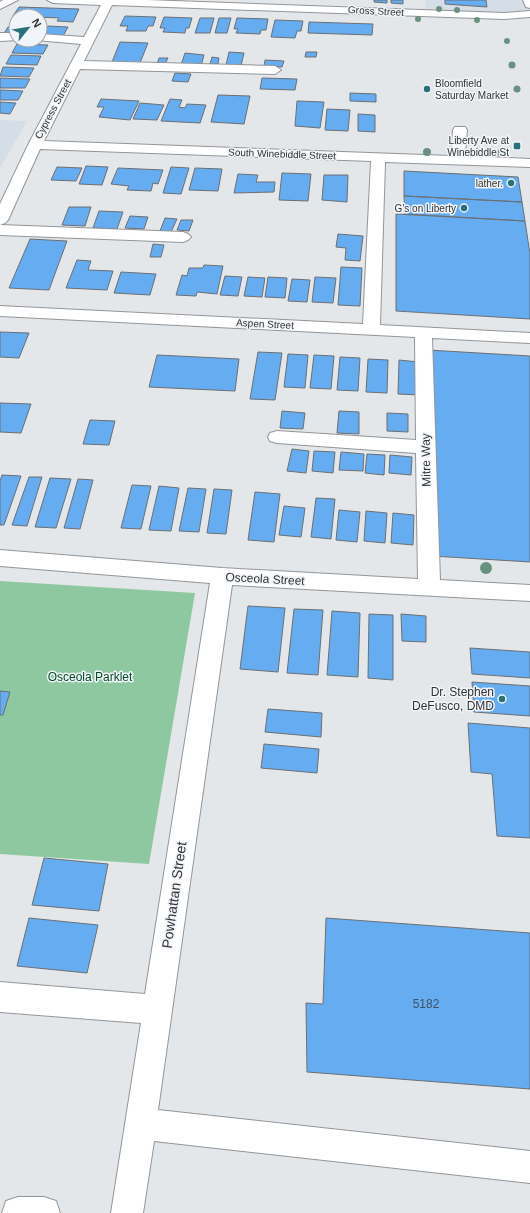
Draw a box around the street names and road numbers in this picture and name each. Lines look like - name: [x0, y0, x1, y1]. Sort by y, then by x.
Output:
- street label: Gross Street: [348, 4, 405, 18]
- street label: Cypress Street: [33, 77, 73, 141]
- street label: South Winebiddle Street: [228, 147, 336, 161]
- street label: Aspen Street: [236, 317, 294, 331]
- street label: Mitre Way: [419, 433, 433, 487]
- street label: Osceola Street: [225, 570, 306, 588]
- street label: Powhattan Street: [159, 841, 189, 949]

